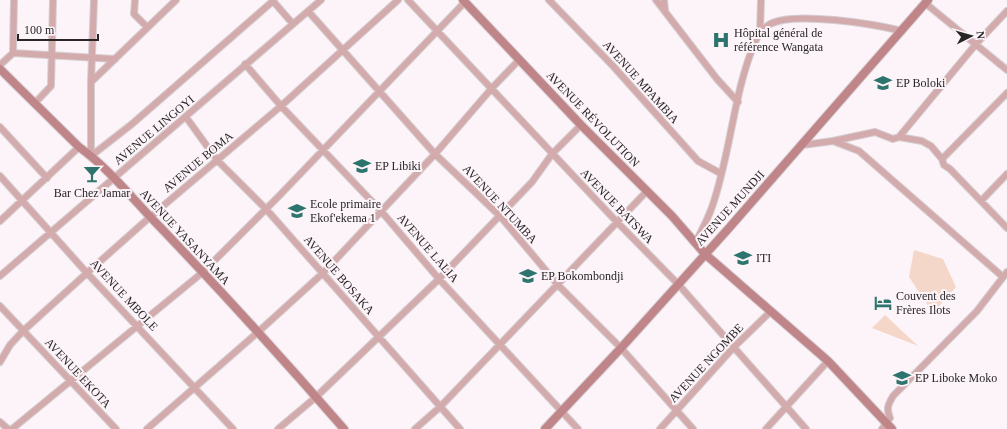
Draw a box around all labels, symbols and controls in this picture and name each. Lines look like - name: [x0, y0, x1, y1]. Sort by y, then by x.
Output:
- scale bar: [18, 16, 98, 42]
- north arrow: [951, 16, 991, 56]
- text: 100 m: [24, 23, 55, 37]
- place label: Hôpital général de référence Wangata: [734, 26, 824, 54]
- hospital icon: Hôpital général de référence Wangata: [711, 30, 731, 50]
- text: N: [975, 30, 987, 40]
- street label: AVENUE MPAMBIA: [600, 38, 682, 127]
- street label: AVENUE RÉVOLUTION: [543, 68, 643, 170]
- school or university icon: EP Boloki: [873, 73, 893, 93]
- place label: EP Boloki: [896, 76, 946, 90]
- street label: AVENUE LINGOYI: [111, 92, 197, 168]
- street label: AVENUE BOMA: [160, 129, 236, 195]
- school or university icon: EP Libiki: [352, 156, 372, 176]
- place label: EP Libiki: [375, 159, 422, 173]
- street label: AVENUE NTUMBA: [460, 162, 540, 247]
- bar icon: Bar Chez Jamar: [82, 164, 102, 184]
- street label: AVENUE BATSWA: [578, 166, 657, 247]
- street label: AVENUE MUNDJI: [693, 168, 767, 248]
- place label: Bar Chez Jamar: [54, 186, 130, 200]
- street label: AVENUE YASANYAMA: [137, 186, 233, 288]
- place label: Ecole primaire Ekof'ekema 1: [310, 197, 381, 225]
- school or university icon: Ecole primaire Ekof'ekema 1: [287, 201, 307, 221]
- street label: AVENUE LALIA: [394, 211, 462, 286]
- street label: AVENUE BOSAKA: [301, 233, 377, 318]
- school or university icon: ITI: [733, 248, 753, 268]
- place label: ITI: [756, 251, 771, 265]
- street label: AVENUE MBOLE: [87, 256, 161, 334]
- school or university icon: EP Bokombondji: [518, 266, 538, 286]
- place label: EP Bokombondji: [541, 269, 624, 283]
- place label: Couvent des Frères Ilots: [896, 289, 956, 317]
- hotel icon: Couvent des Frères Ilots: [873, 293, 893, 313]
- street label: AVENUE NGOMBE: [666, 321, 746, 405]
- street label: AVENUE EKOTA: [42, 335, 114, 411]
- school or university icon: EP Liboke Moko: [892, 368, 912, 388]
- place label: EP Liboke Moko: [915, 371, 997, 385]

